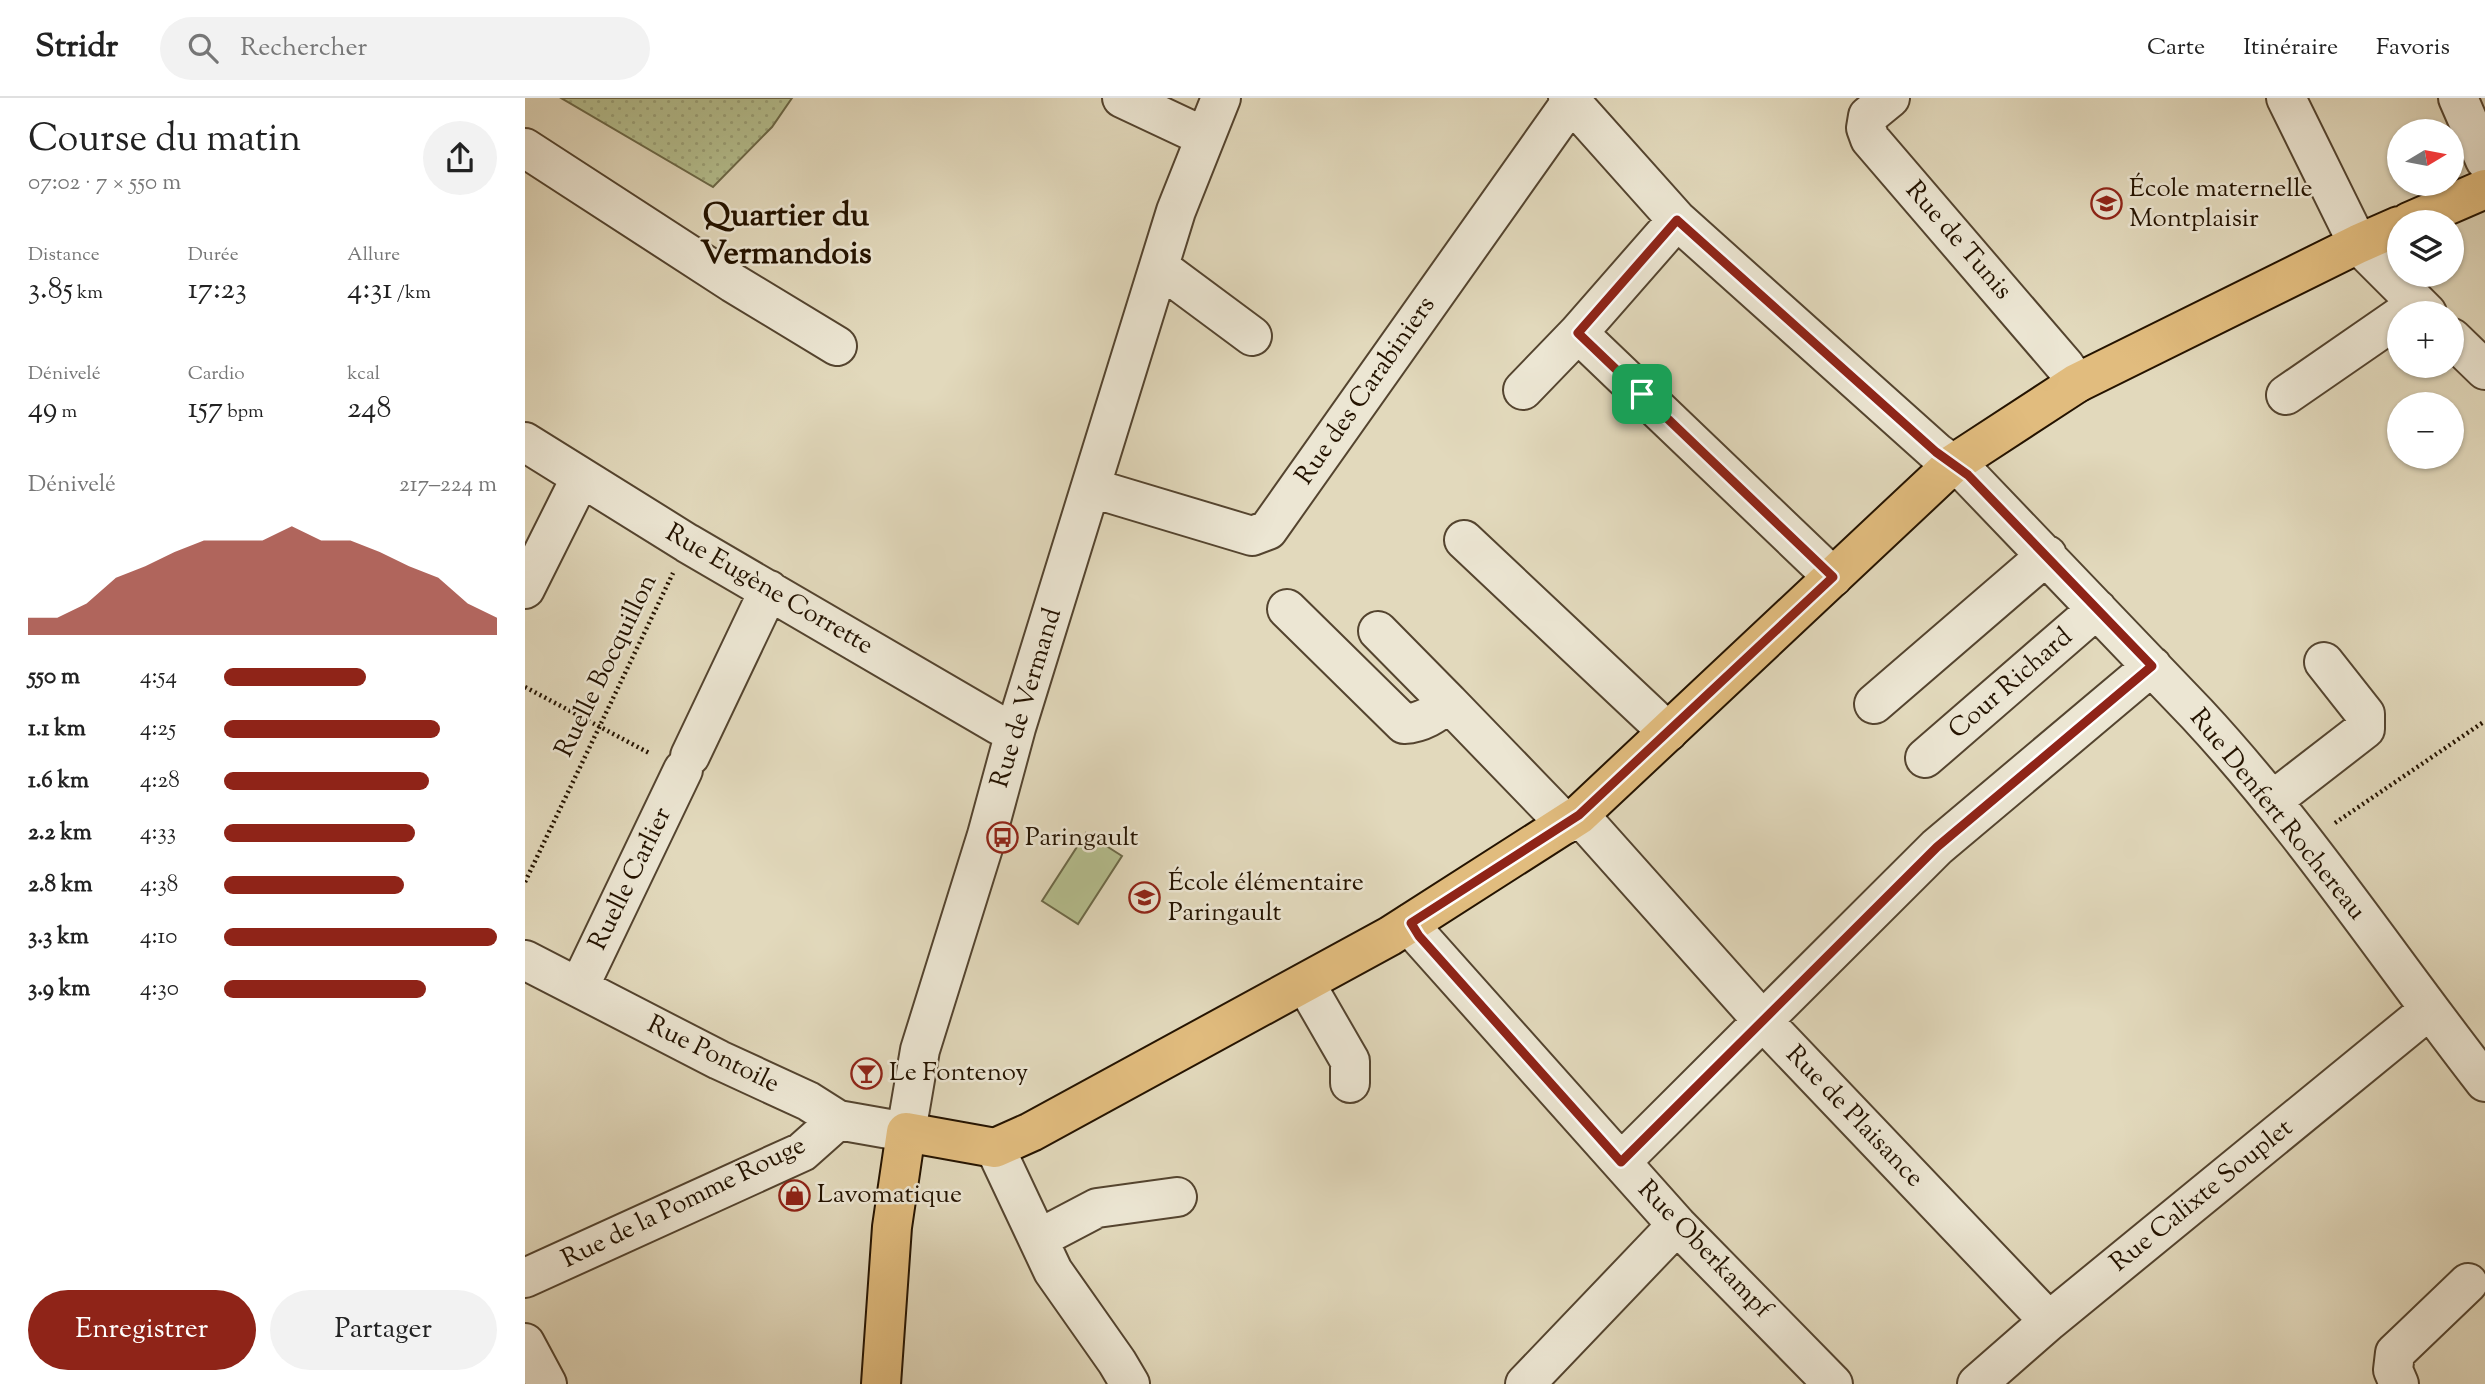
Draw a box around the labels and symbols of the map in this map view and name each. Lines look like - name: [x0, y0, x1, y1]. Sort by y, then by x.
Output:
- north arrow: [2387, 119, 2464, 196]
- place label: École maternelle Montplaisir: [2129, 171, 2313, 238]
- street label: Rue de Tunis: [1896, 174, 2020, 308]
- school or university icon: École maternelle Montplaisir: [2089, 187, 2123, 221]
- district label: Quartier du Vermandois: [700, 193, 872, 279]
- street label: Rue des Carabiniers: [1287, 289, 1445, 493]
- pin: [1612, 364, 1672, 424]
- street label: Rue Eugène Corrette: [658, 515, 880, 665]
- street label: Ruelle Bocquillon: [547, 568, 667, 764]
- street label: Rue de Vermand: [982, 603, 1072, 792]
- street label: Cour Richard: [1941, 619, 2081, 748]
- street label: Rue Denfert Rochereau: [2180, 701, 2374, 929]
- street label: Ruelle Carlier: [580, 801, 682, 957]
- place label: Paringault: [1025, 820, 1138, 857]
- bus stop icon: Paringault: [985, 821, 1019, 855]
- place label: École élémentaire Paringault: [1168, 865, 1364, 932]
- school or university icon: École élémentaire Paringault: [1128, 881, 1162, 915]
- street label: Rue Pontoile: [641, 1007, 785, 1103]
- street label: Rue de Plaisance: [1776, 1038, 1932, 1196]
- place label: Le Fontenoy: [889, 1055, 1028, 1092]
- bar icon: Le Fontenoy: [849, 1056, 883, 1090]
- street label: Rue Calixte Souplet: [2103, 1111, 2301, 1281]
- street label: Rue de la Pomme Rouge: [556, 1128, 812, 1278]
- street label: Rue Oberkampf: [1628, 1173, 1780, 1328]
- place label: Lavomatique: [817, 1177, 962, 1214]
- shop icon: Lavomatique: [777, 1178, 811, 1212]

